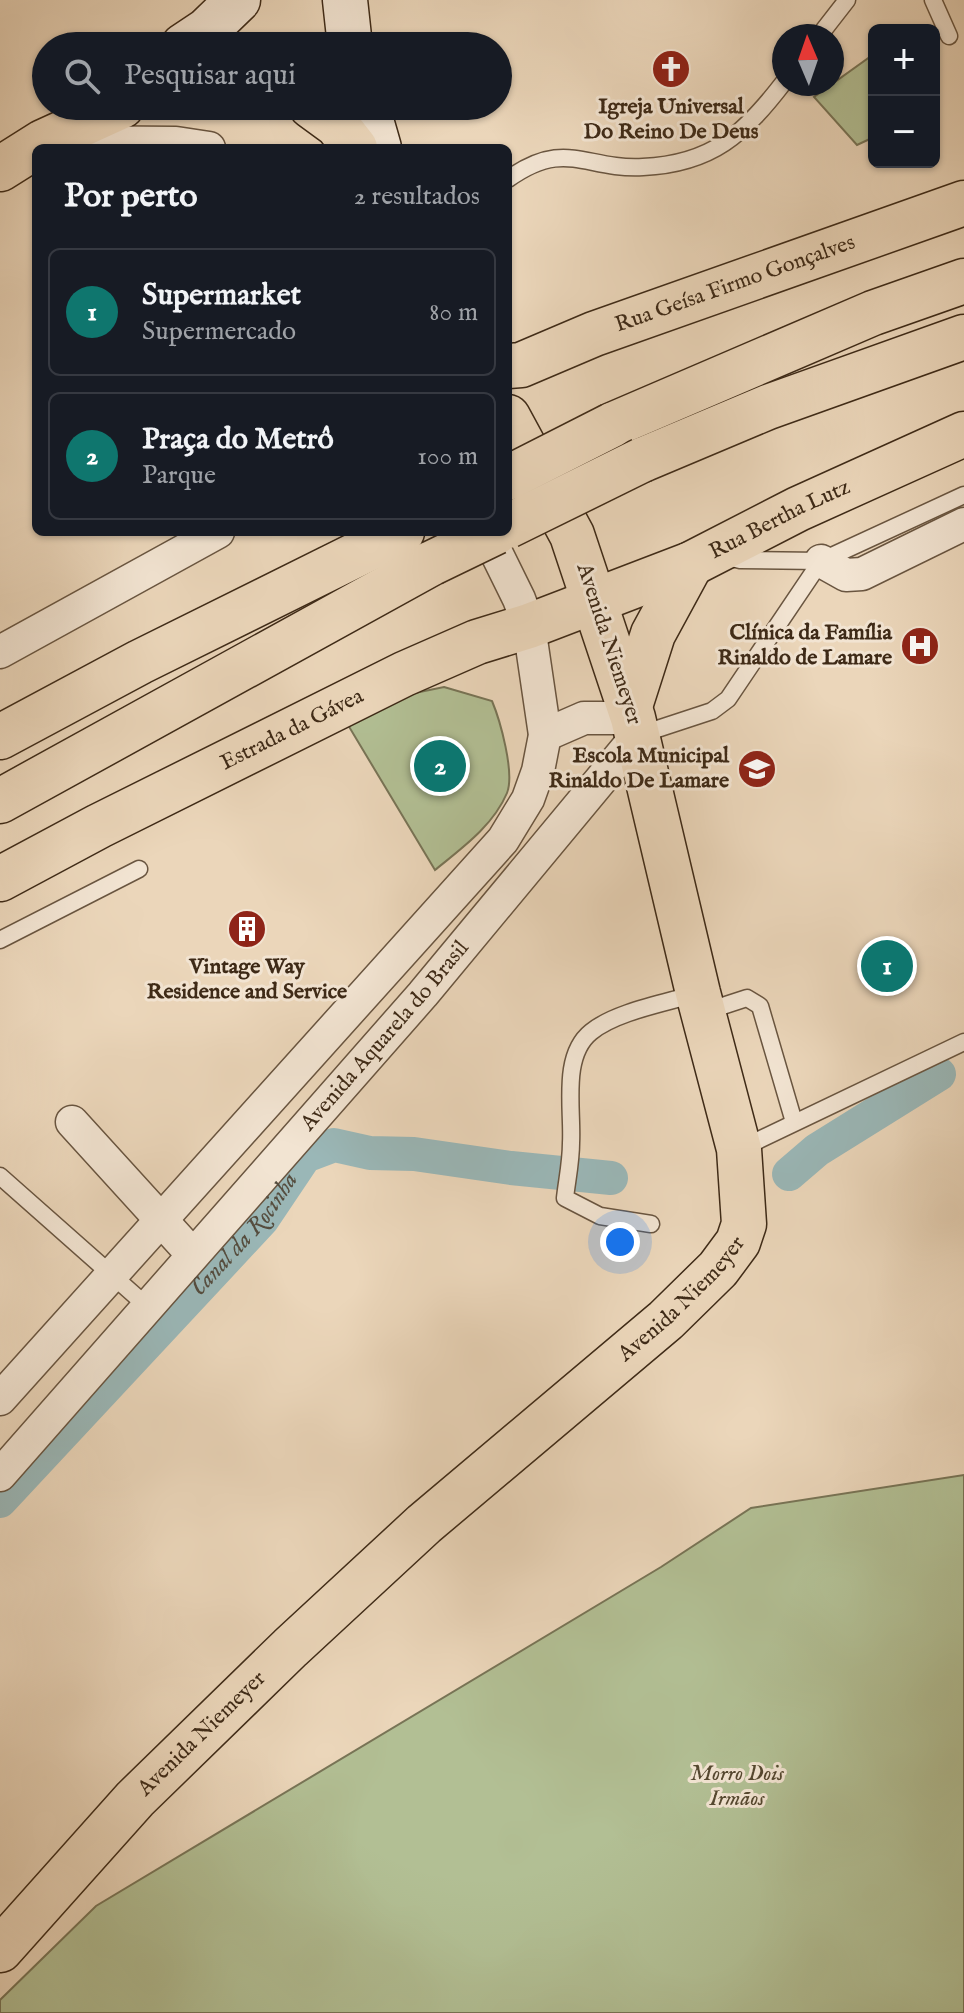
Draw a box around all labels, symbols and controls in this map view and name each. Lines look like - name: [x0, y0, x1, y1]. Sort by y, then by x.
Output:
- north arrow: [772, 24, 844, 96]
- map controls: [868, 24, 940, 168]
- button: +: [868, 24, 940, 96]
- search box: [32, 32, 512, 120]
- church icon: Igreja Universal Do Reino De Deus: [650, 48, 692, 90]
- icon: search: [60, 54, 104, 98]
- text: Pesquisar aqui: [124, 57, 296, 95]
- place label: Igreja Universal Do Reino De Deus: [584, 93, 759, 146]
- button: −: [868, 96, 940, 168]
- text: Por perto: [64, 175, 198, 218]
- text: 2 resultados: [354, 180, 480, 213]
- street label: Rua Geísa Firmo Gonçalves: [611, 229, 859, 339]
- text: Supermarket: [142, 277, 301, 315]
- text: 1: [87, 296, 97, 329]
- text: 80 m: [429, 296, 478, 329]
- text: Supermercado: [142, 315, 296, 348]
- text: Praça do Metrô: [142, 421, 334, 459]
- text: 2: [86, 440, 98, 473]
- text: 100 m: [417, 440, 478, 473]
- text: Parque: [142, 459, 216, 492]
- street label: Rua Bertha Lutz: [705, 473, 855, 566]
- street label: Avenida Niemeyer: [569, 559, 648, 728]
- place label: Clínica da Família Rinaldo de Lamare: [717, 619, 892, 672]
- hospital icon: Clínica da Família Rinaldo de Lamare: [899, 625, 941, 667]
- street label: Estrada da Gávea: [216, 682, 369, 777]
- pin: 2: [414, 736, 466, 796]
- place label: Escola Municipal Rinaldo De Lamare: [549, 742, 730, 795]
- school or university icon: Escola Municipal Rinaldo De Lamare: [736, 748, 778, 790]
- building icon: Vintage Way Residence and Service: [226, 908, 268, 950]
- street label: Avenida Aquarela do Brasil: [294, 935, 475, 1138]
- pin: 1: [861, 936, 913, 996]
- place label: Vintage Way Residence and Service: [147, 953, 347, 1006]
- water label: Canal da Rocinha: [183, 1166, 305, 1303]
- your location: [600, 1222, 640, 1262]
- street label: Avenida Niemeyer: [612, 1231, 751, 1369]
- street label: Avenida Niemeyer: [131, 1665, 272, 1803]
- park label: Morro Dois Irmãos: [690, 1760, 785, 1813]

